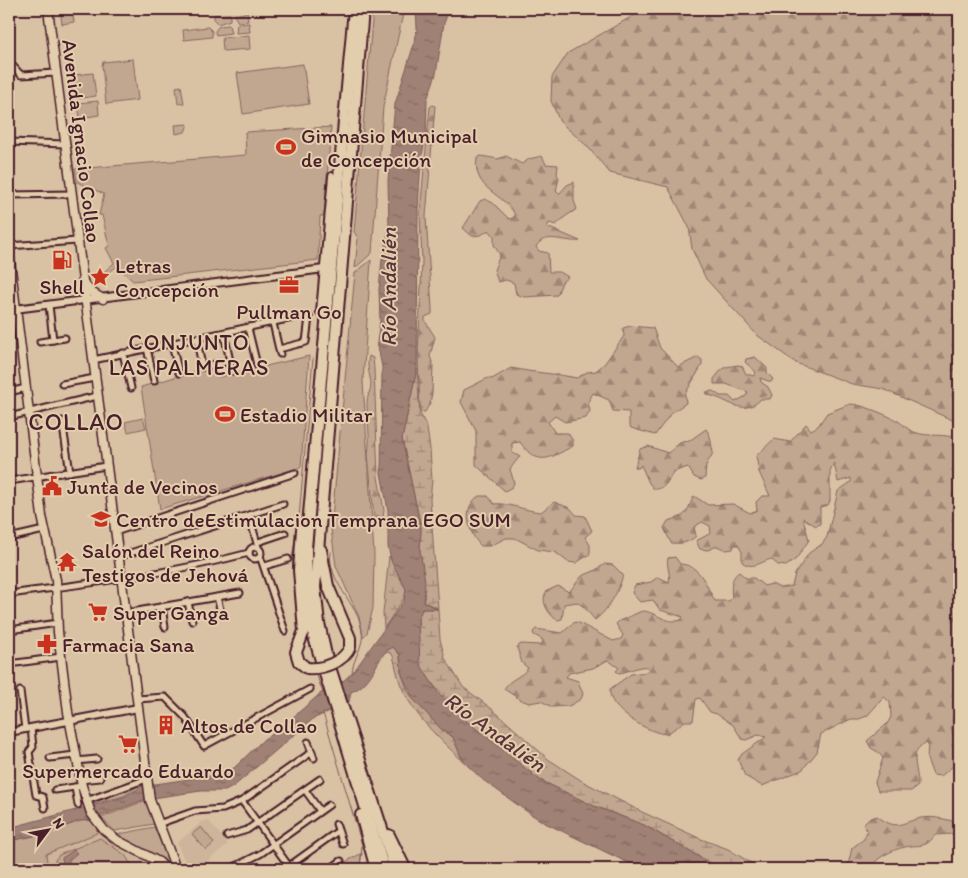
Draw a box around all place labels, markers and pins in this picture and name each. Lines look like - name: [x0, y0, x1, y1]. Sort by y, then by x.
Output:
- place label: Gimnasio Municipal de Concepción: [301, 123, 478, 172]
- sports icon: Gimnasio Municipal de Concepción: [275, 136, 297, 158]
- fuel station icon: Shell: [51, 249, 73, 271]
- place label: Letras Concepción: [115, 253, 219, 302]
- place icon: Letras Concepción: [89, 266, 111, 288]
- place label: Shell: [39, 274, 85, 299]
- office icon: Pullman Go: [278, 274, 300, 296]
- place label: Pullman Go: [236, 299, 342, 324]
- place label: Estadio Militar: [240, 402, 373, 427]
- sports icon: Estadio Militar: [214, 403, 236, 425]
- place label: Junta de Vecinos: [67, 474, 218, 499]
- public building icon: Junta de Vecinos: [41, 475, 63, 497]
- place label: Centro deEstimulacion Temprana EGO SUM: [116, 507, 511, 532]
- school or university icon: Centro deEstimulacion Temprana EGO SUM: [90, 508, 112, 530]
- place label: Salón del Reino Testigos de Jehová: [82, 538, 249, 587]
- temple icon: Salón del Reino Testigos de Jehová: [56, 551, 78, 573]
- place label: Super Ganga: [113, 600, 229, 625]
- supermarket icon: Super Ganga: [87, 601, 109, 623]
- place label: Farmacia Sana: [62, 632, 194, 657]
- pharmacy icon: Farmacia Sana: [36, 633, 58, 655]
- place label: Altos de Collao: [181, 713, 317, 738]
- building icon: Altos de Collao: [155, 714, 177, 736]
- supermarket icon: Supermercado Eduardo: [117, 733, 139, 755]
- place label: Supermercado Eduardo: [22, 758, 234, 783]

